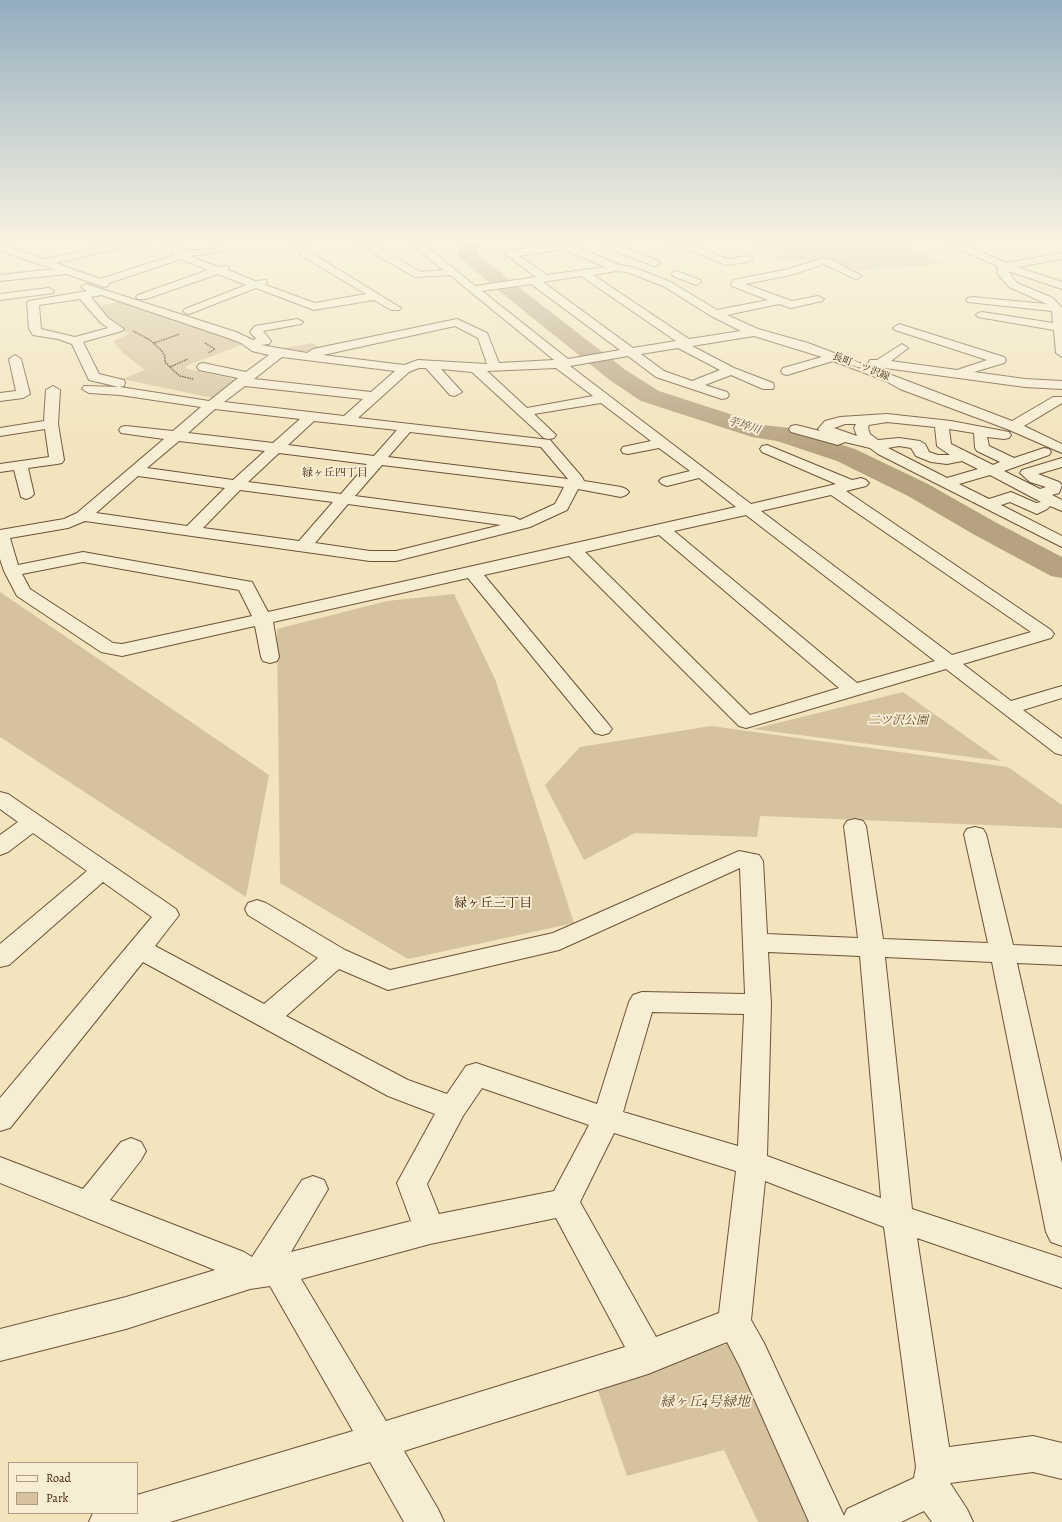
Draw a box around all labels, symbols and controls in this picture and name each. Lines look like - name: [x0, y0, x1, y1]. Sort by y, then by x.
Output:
- street label: 長町二ツ沢線: [831, 351, 891, 383]
- water label: 芋埣川: [726, 415, 762, 437]
- district label: 緑ヶ丘四丁目: [302, 466, 368, 480]
- park label: 二ツ沢公園: [868, 714, 928, 728]
- district label: 緑ヶ丘三丁目: [454, 896, 532, 912]
- park label: 緑ヶ丘4号緑地: [660, 1395, 750, 1411]
- legend: [8, 1462, 138, 1514]
- text: Road: [46, 1470, 71, 1486]
- text: Park: [46, 1490, 69, 1506]

